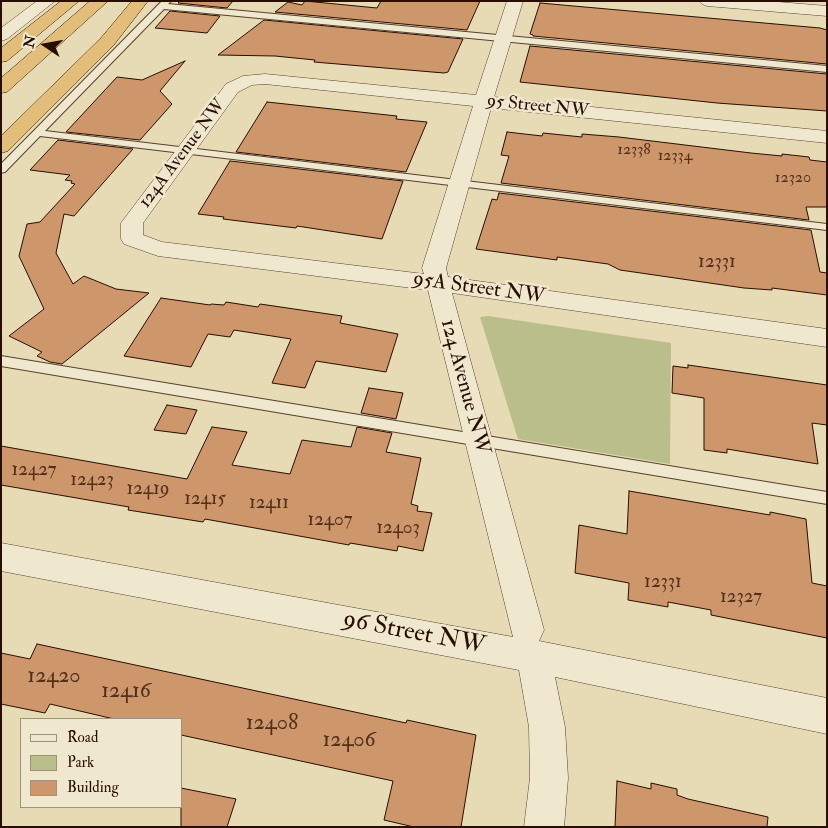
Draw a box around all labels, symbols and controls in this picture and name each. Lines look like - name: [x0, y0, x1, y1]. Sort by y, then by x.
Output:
- north arrow: [20, 20, 70, 70]
- text: N: [20, 34, 39, 50]
- street label: 95 Street NW: [486, 91, 590, 123]
- street label: 124A Avenue NW: [135, 95, 231, 213]
- house number: 12338: [617, 141, 651, 161]
- house number: 12334: [658, 147, 692, 167]
- house number: 12320: [775, 169, 811, 189]
- house number: 12331: [698, 252, 736, 274]
- street label: 95A Street NW: [411, 267, 547, 311]
- street label: 124 Avenue NW: [434, 316, 494, 458]
- house number: 12427: [12, 460, 56, 482]
- house number: 12423: [70, 470, 114, 492]
- house number: 12419: [126, 479, 170, 501]
- house number: 12415: [184, 489, 226, 511]
- house number: 12411: [249, 493, 289, 515]
- house number: 12407: [307, 510, 353, 532]
- house number: 12403: [376, 518, 420, 540]
- house number: 12331: [644, 572, 682, 594]
- house number: 12327: [720, 587, 762, 609]
- street label: 96 Street NW: [340, 606, 488, 662]
- house number: 12420: [27, 664, 81, 690]
- house number: 12416: [101, 679, 151, 705]
- house number: 12408: [246, 711, 298, 737]
- legend: [20, 718, 182, 808]
- text: Road: [67, 728, 98, 747]
- house number: 12406: [322, 728, 376, 754]
- text: Park: [67, 753, 94, 772]
- text: Building: [67, 778, 119, 797]

